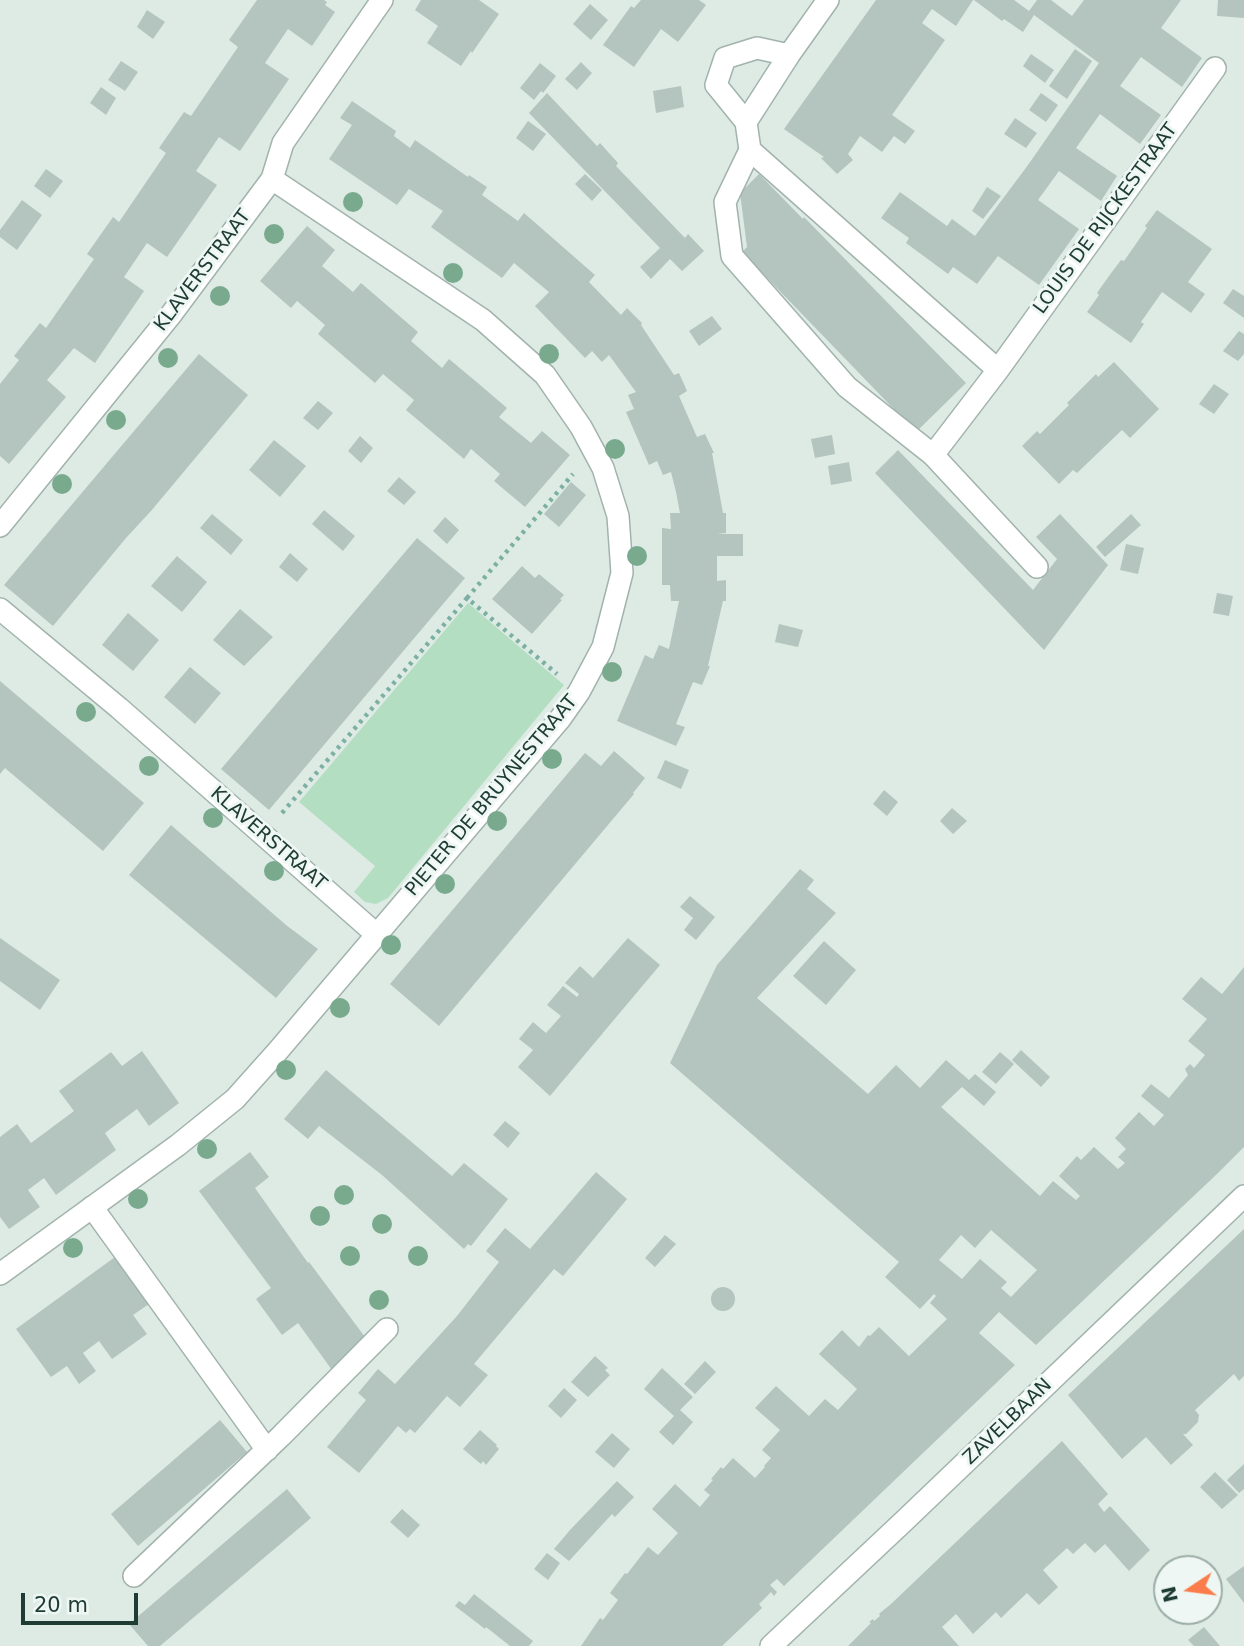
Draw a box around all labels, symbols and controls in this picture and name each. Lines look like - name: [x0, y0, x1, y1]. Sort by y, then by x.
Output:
- street label: LOUIS DE RIJCKESTRAAT: [1029, 119, 1183, 319]
- street label: KLAVERSTRAAT: [150, 206, 256, 336]
- street label: PIETER DE BRUYNESTRAAT: [401, 691, 583, 901]
- street label: KLAVERSTRAAT: [205, 782, 331, 896]
- street label: ZAVELBAAN: [959, 1374, 1057, 1470]
- north arrow: [1153, 1555, 1223, 1625]
- scale bar: [24, 1580, 142, 1624]
- text: N: [1157, 1584, 1182, 1604]
- text: 20 m: [34, 1593, 88, 1617]

